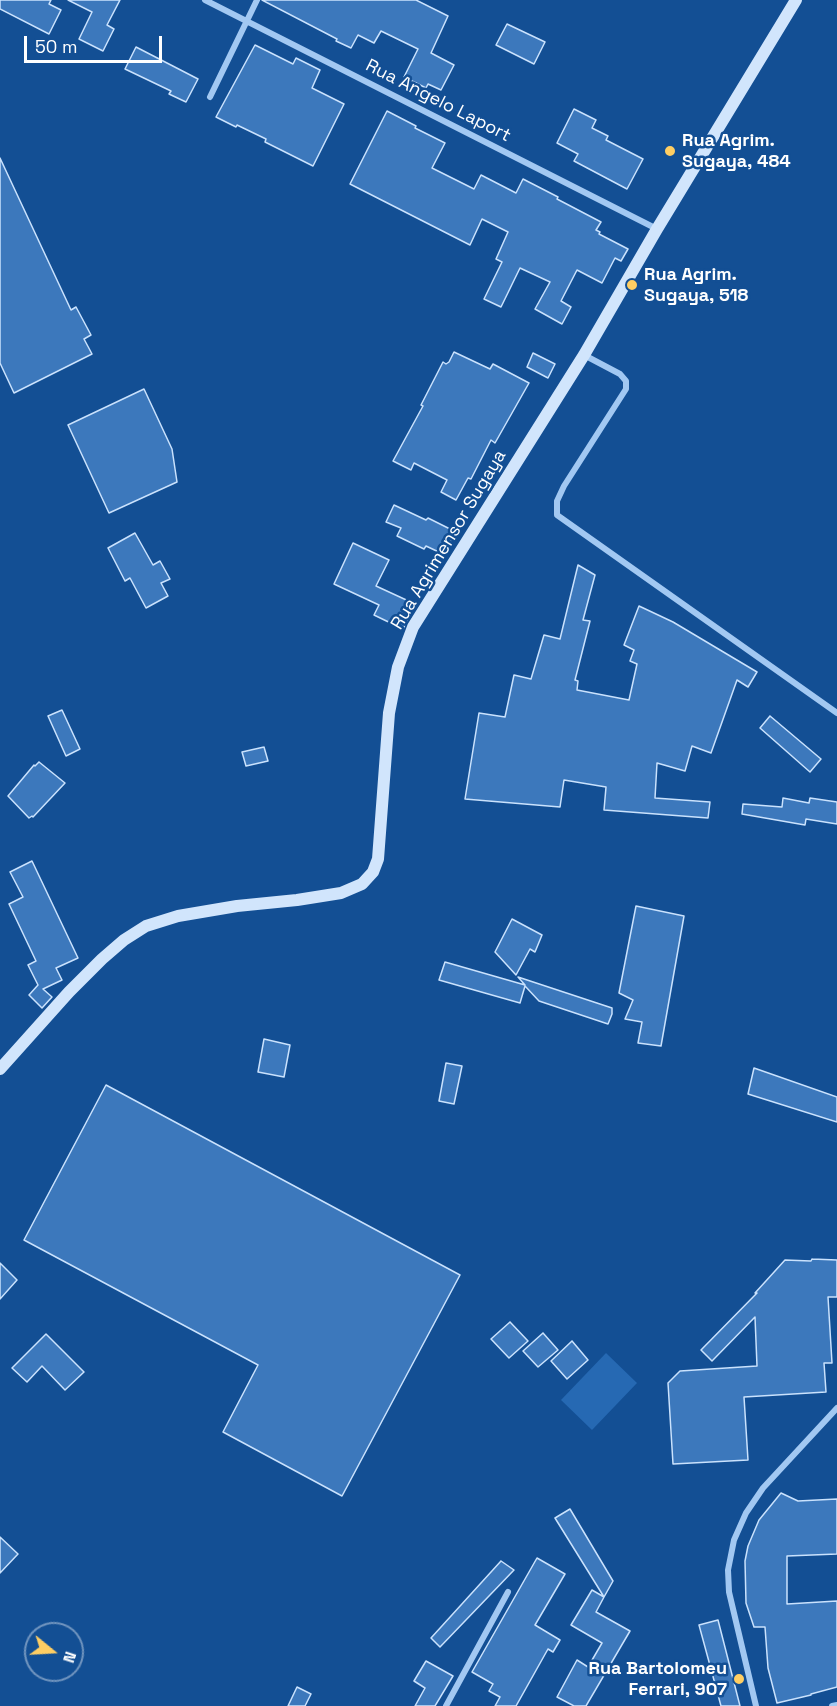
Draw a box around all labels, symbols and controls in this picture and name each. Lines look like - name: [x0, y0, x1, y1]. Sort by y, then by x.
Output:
- scale bar: [27, 24, 165, 62]
- text: 50 m: [35, 35, 77, 58]
- street label: Rua Angelo Laport: [362, 55, 514, 147]
- place label: Rua Agrim. Sugaya, 484: [682, 130, 791, 172]
- marker: Rua Agrim. Sugaya, 484: [663, 144, 677, 158]
- place label: Rua Agrim. Sugaya, 518: [644, 264, 748, 306]
- marker: Rua Agrim. Sugaya, 518: [625, 278, 639, 292]
- street label: Rua Agrimensor Sugaya: [387, 446, 511, 634]
- north arrow: [24, 1622, 84, 1682]
- text: N: [58, 1649, 81, 1665]
- place label: Rua Bartolomeu Ferrari, 907: [589, 1658, 727, 1700]
- marker: Rua Bartolomeu Ferrari, 907: [732, 1672, 746, 1686]

